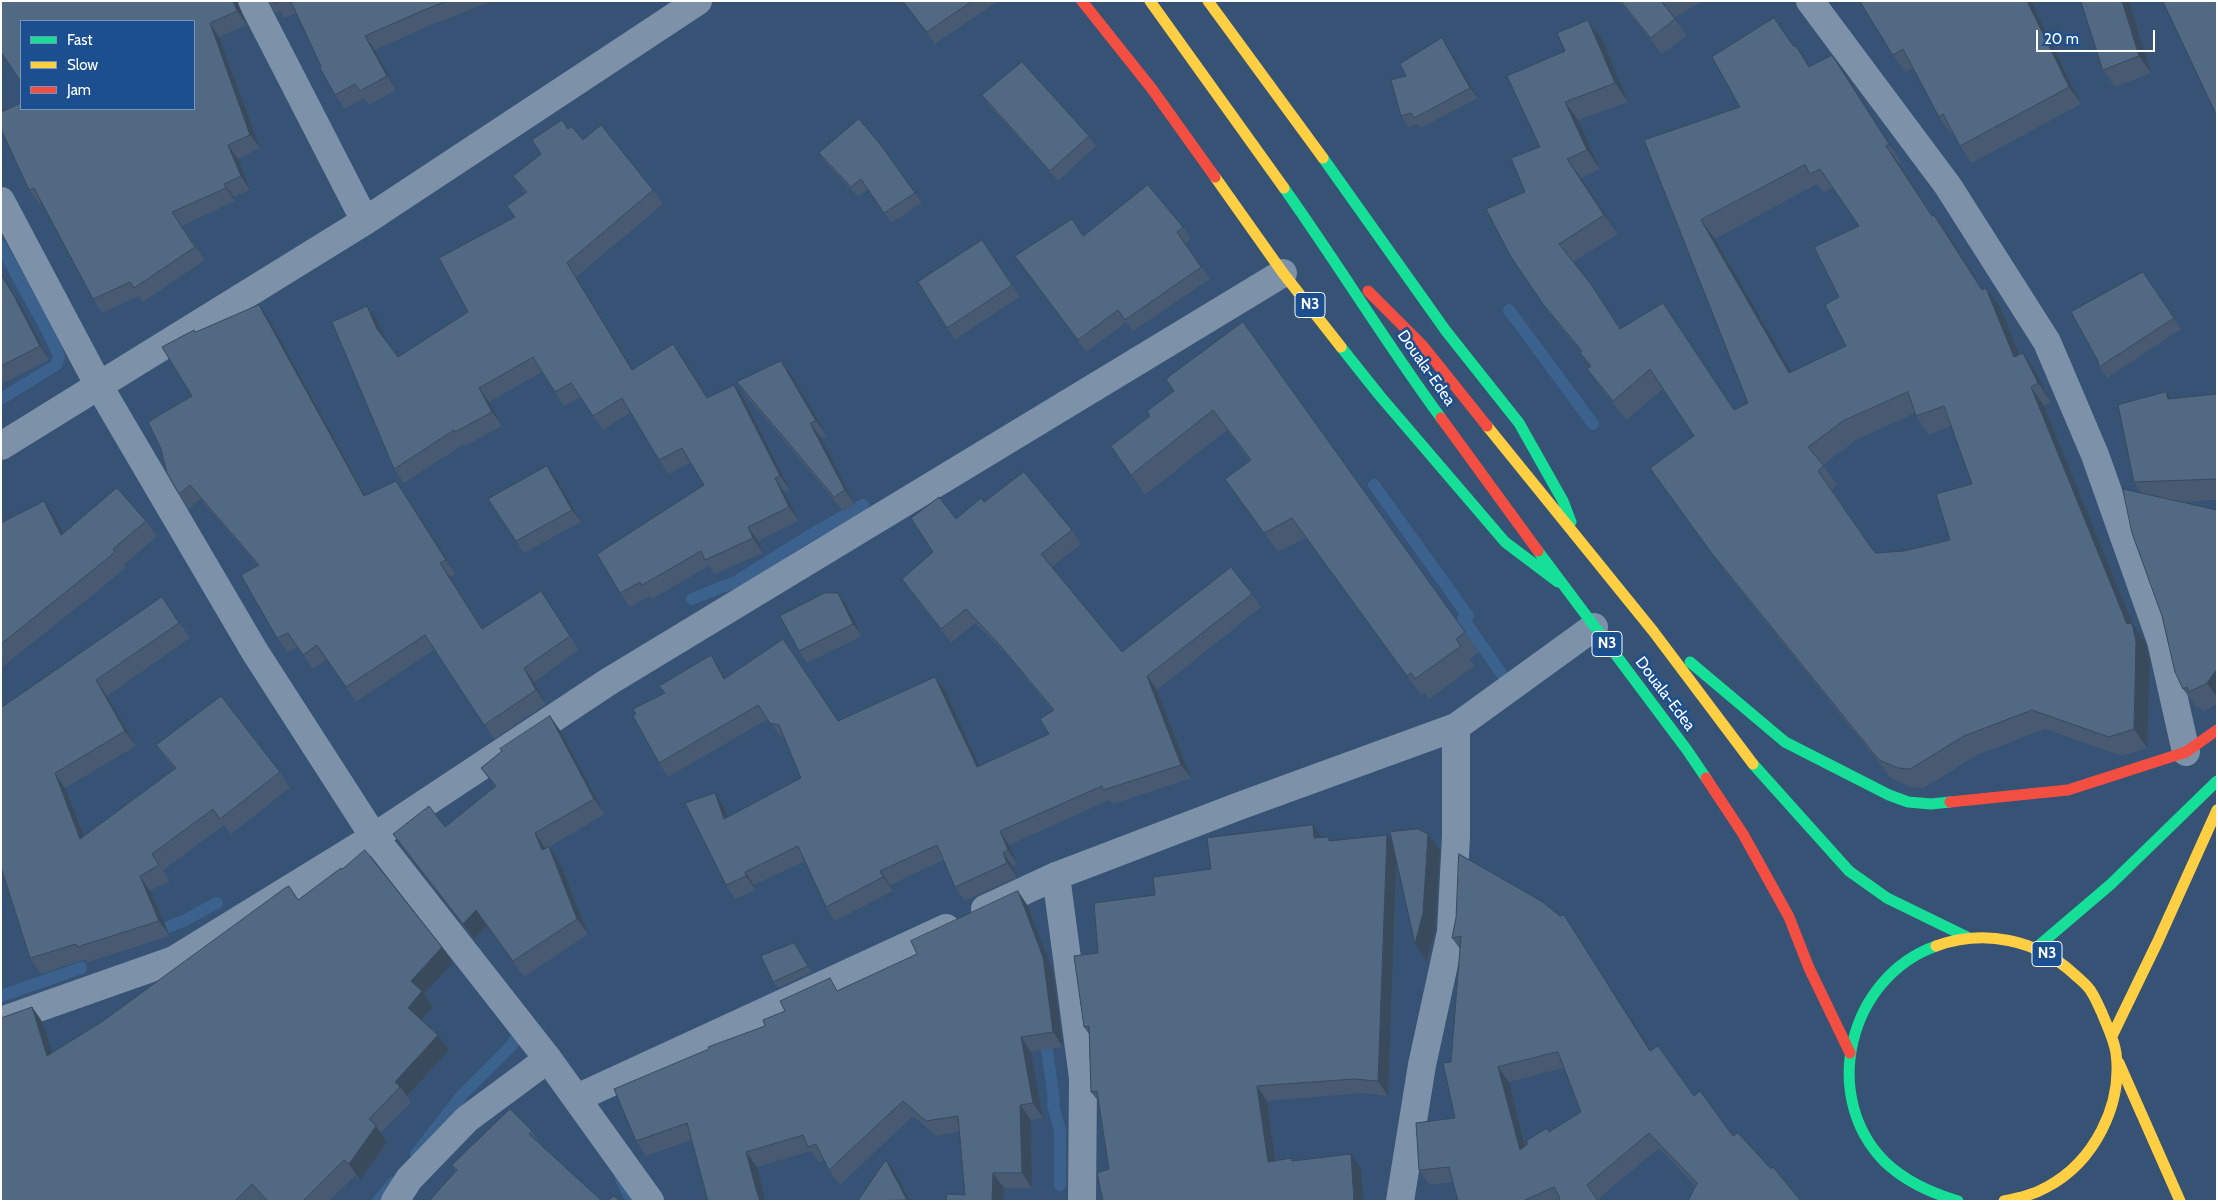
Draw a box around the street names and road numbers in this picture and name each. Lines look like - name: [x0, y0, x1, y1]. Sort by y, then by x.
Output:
- road number: N3: [1295, 292, 1325, 318]
- street label: Douala-Edea: [1393, 326, 1459, 410]
- road number: N3: [1592, 632, 1622, 656]
- street label: Douala-Edea: [1631, 653, 1699, 735]
- road number: N3: [2032, 942, 2062, 966]

